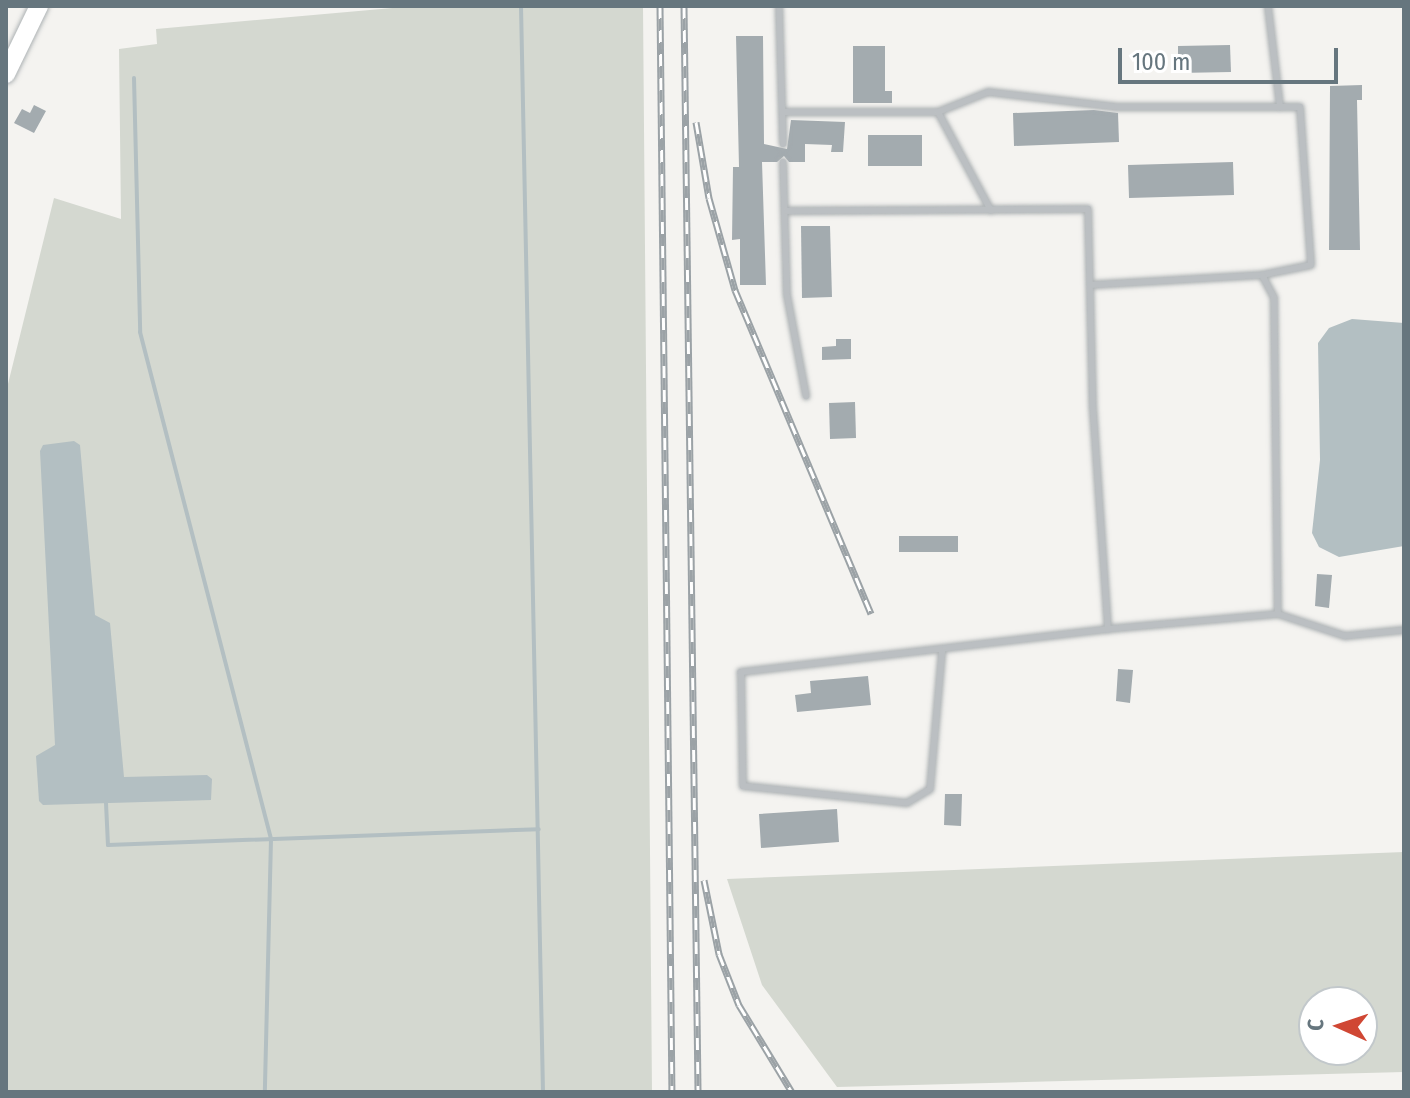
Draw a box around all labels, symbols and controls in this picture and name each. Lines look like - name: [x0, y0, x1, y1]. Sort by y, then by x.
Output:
- scale bar: [1122, 32, 1342, 82]
- text: 100 m: [1132, 48, 1190, 76]
- north arrow: [1298, 986, 1378, 1066]
- text: С: [1302, 1018, 1329, 1031]

